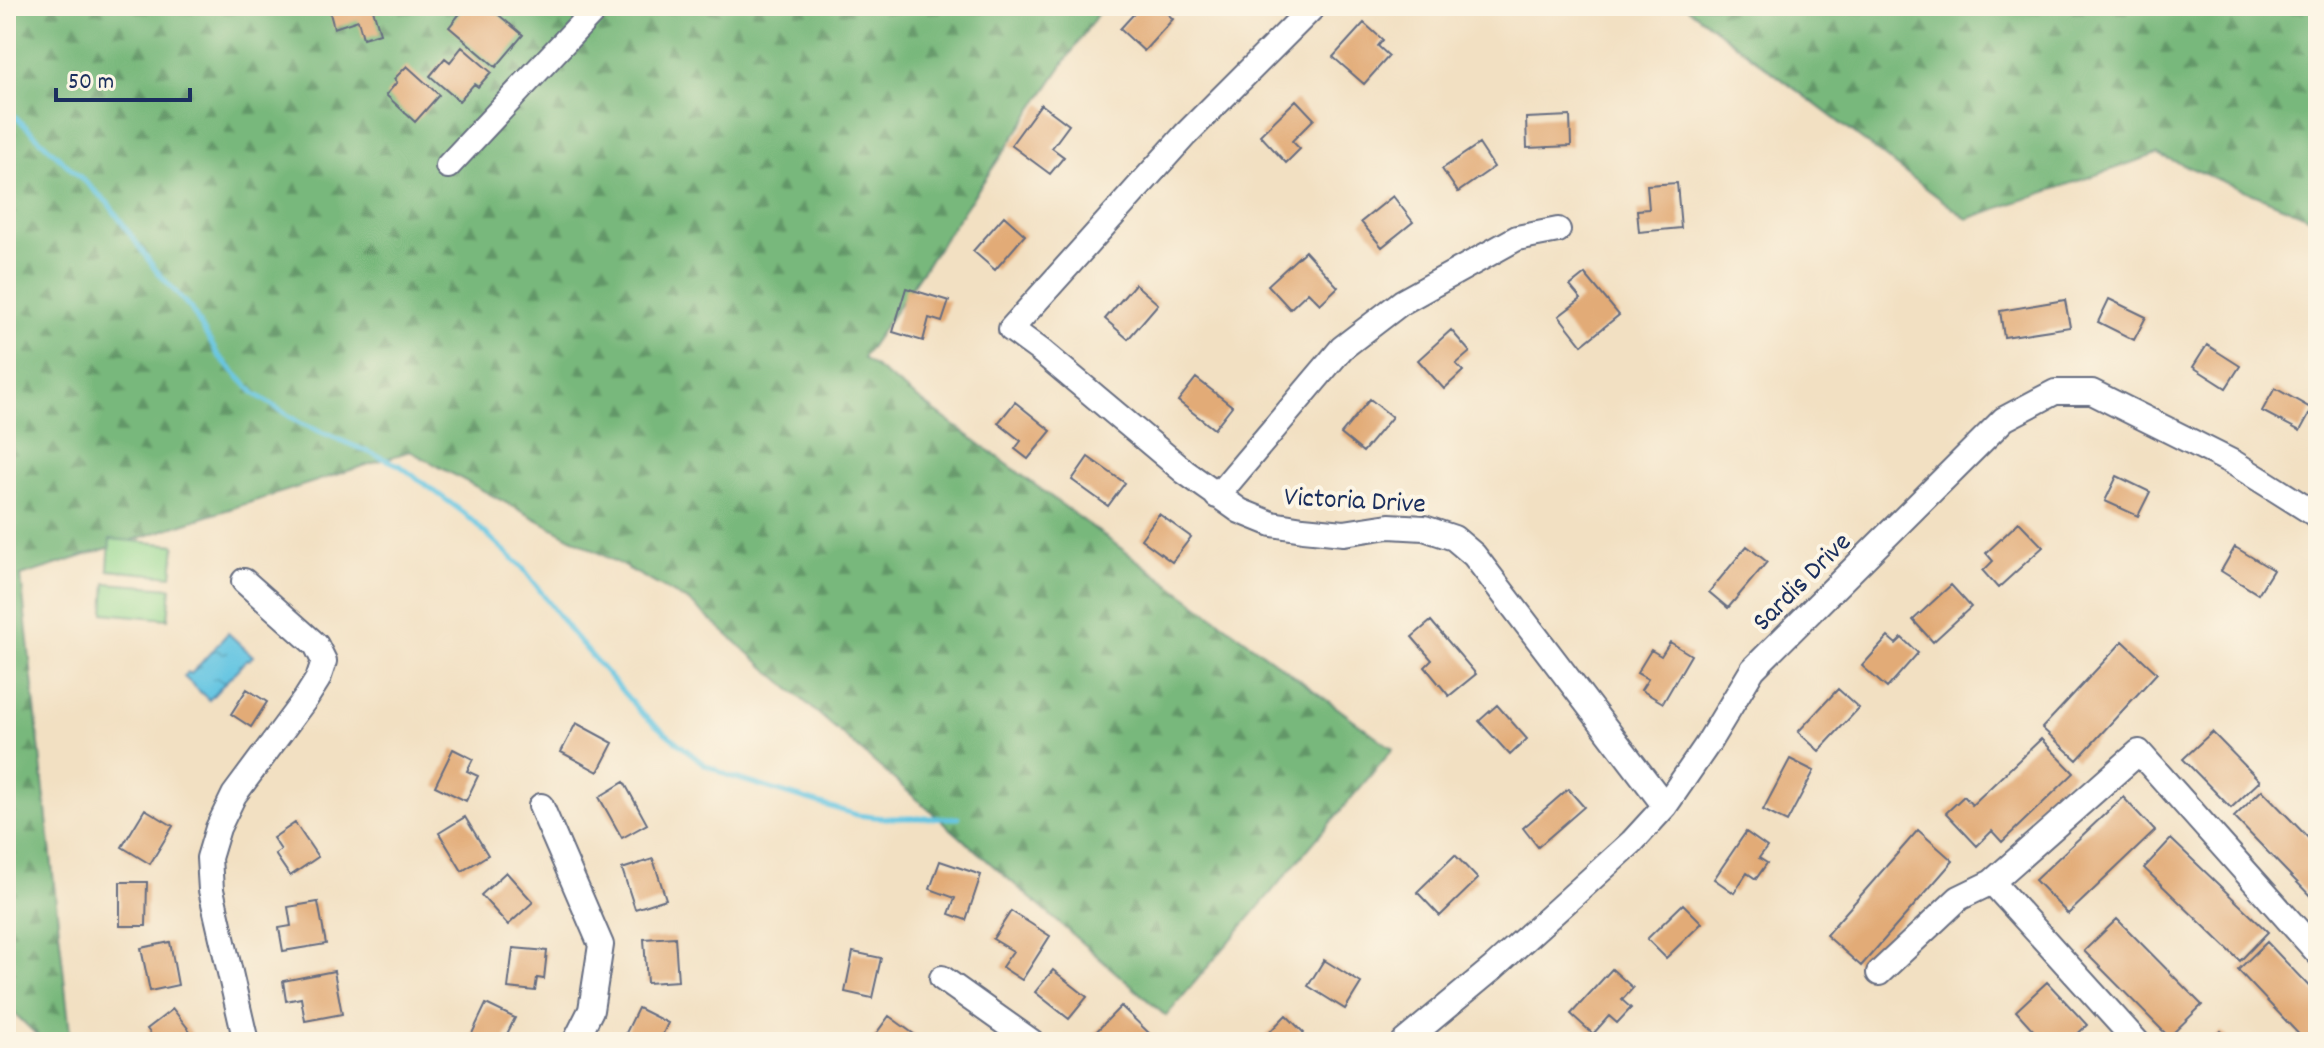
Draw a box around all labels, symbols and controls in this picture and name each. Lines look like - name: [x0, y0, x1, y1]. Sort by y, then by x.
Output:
- scale bar: [56, 52, 190, 102]
- text: 50 m: [68, 66, 114, 100]
- street label: Victoria Drive: [1283, 479, 1427, 527]
- street label: Sardis Drive: [1745, 525, 1862, 642]

